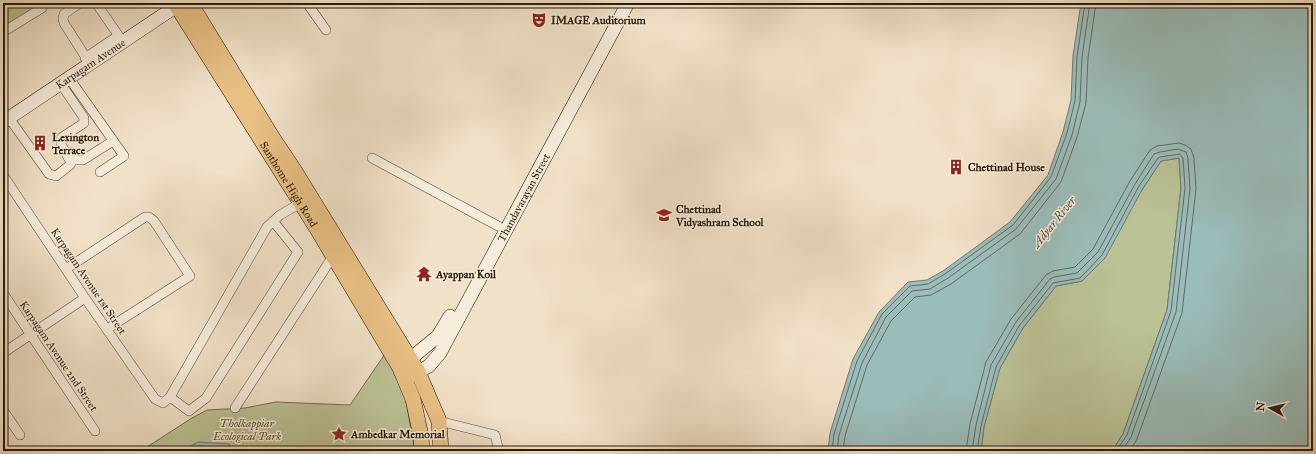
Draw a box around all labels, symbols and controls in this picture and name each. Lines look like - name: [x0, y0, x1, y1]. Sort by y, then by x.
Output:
- theatre icon: IMAGE Auditorium: [530, 11, 548, 29]
- place label: IMAGE Auditorium: [551, 14, 647, 27]
- street label: Karpagam Avenue: [53, 36, 128, 92]
- place label: Lexington Terrace: [51, 131, 99, 157]
- building icon: Lexington Terrace: [31, 134, 49, 152]
- street label: Santhome High Road: [257, 139, 321, 230]
- street label: Thandavarayan Street: [495, 151, 553, 244]
- building icon: Chettinad House: [947, 158, 965, 176]
- place label: Chettinad House: [968, 161, 1045, 174]
- water label: Adyar River: [1028, 193, 1079, 252]
- place label: Chettinad Vidyashram School: [675, 203, 765, 230]
- school or university icon: Chettinad Vidyashram School: [655, 206, 673, 224]
- street label: Karpagam Avenue 1st Street: [48, 226, 129, 337]
- temple icon: Ayappan Koil: [415, 265, 433, 283]
- place label: Ayappan Koil: [435, 268, 497, 282]
- street label: Karpagam Avenue 2nd Street: [17, 299, 100, 414]
- north arrow: [1250, 388, 1290, 428]
- text: N: [1254, 400, 1268, 412]
- park label: Tholkappiar Ecological Park: [212, 417, 281, 443]
- place icon: Ambedkar Memorial: [330, 425, 348, 443]
- place label: Ambedkar Memorial: [350, 428, 446, 441]

